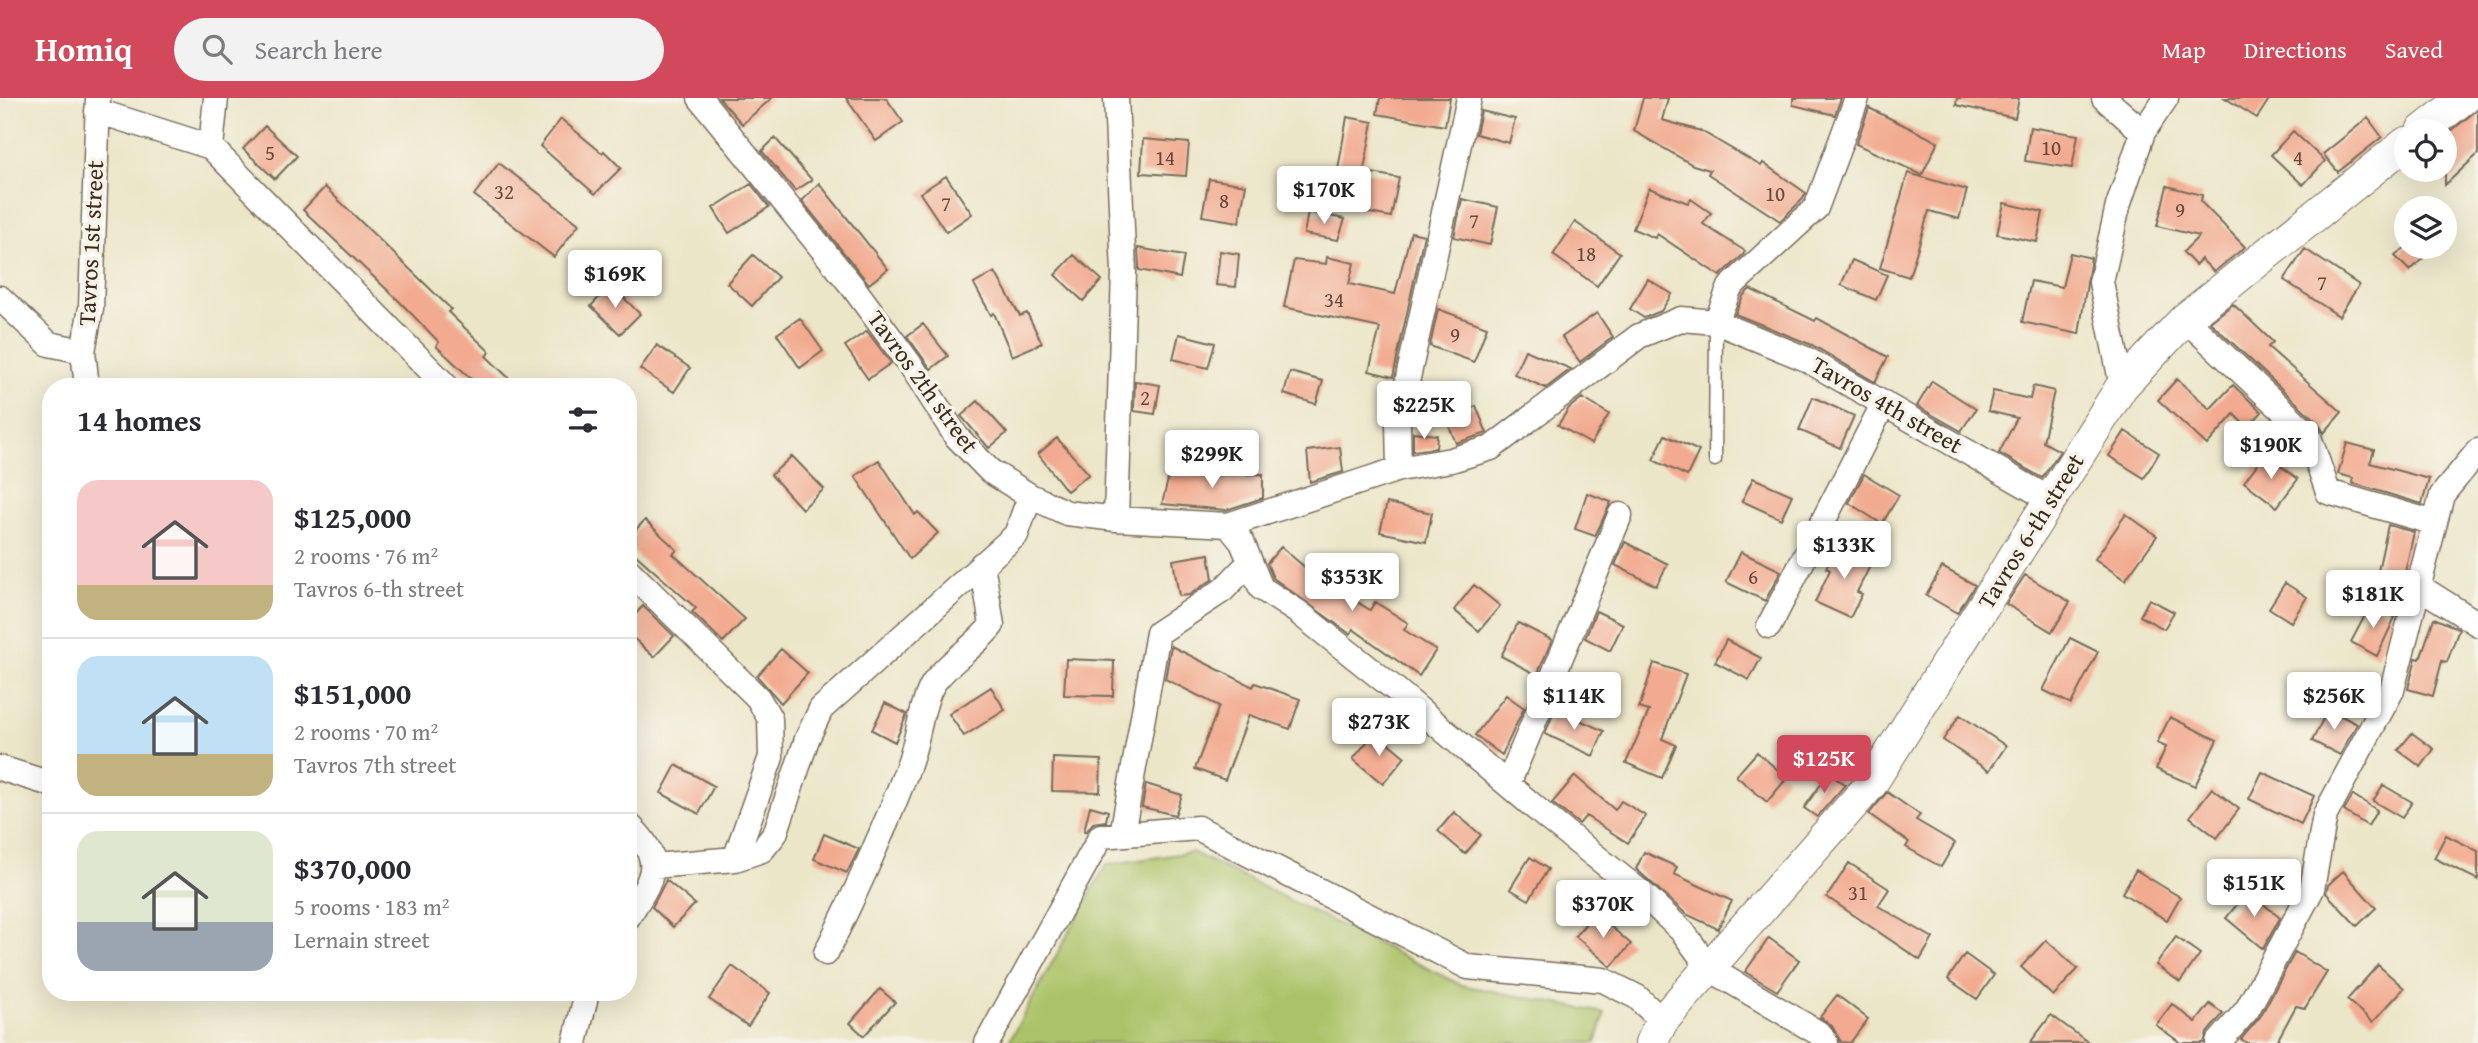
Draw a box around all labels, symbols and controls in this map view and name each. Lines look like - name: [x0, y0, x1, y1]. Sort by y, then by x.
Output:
- search box: [174, 18, 664, 81]
- text: Homiq: [35, 25, 132, 73]
- icon: search: [198, 30, 236, 68]
- text: Search here: [254, 30, 383, 69]
- text: Map: [2162, 32, 2206, 67]
- text: Directions: [2244, 32, 2347, 67]
- text: Saved: [2385, 32, 2443, 67]
- map controls: [2394, 119, 2457, 259]
- button: locate: [2394, 119, 2457, 182]
- house number: 10: [2041, 132, 2061, 163]
- house number: 5: [265, 137, 275, 168]
- house number: 14: [1155, 142, 1175, 173]
- house number: 4: [2293, 142, 2303, 173]
- street label: Tavros 1st street: [69, 159, 112, 326]
- pin: $170K: [1275, 166, 1373, 226]
- text: $170K: [1293, 172, 1355, 205]
- house number: 32: [494, 176, 514, 207]
- house number: 10: [1765, 178, 1785, 209]
- house number: 8: [1219, 185, 1229, 216]
- house number: 7: [941, 188, 951, 219]
- house number: 9: [2175, 194, 2185, 225]
- button: layers: [2394, 196, 2457, 259]
- house number: 7: [1469, 205, 1479, 236]
- house number: 18: [1576, 238, 1596, 269]
- pin: $169K: [566, 250, 664, 310]
- text: $169K: [584, 256, 646, 289]
- house number: 7: [2317, 267, 2327, 298]
- house number: 34: [1324, 284, 1344, 315]
- street label: Tavros 2th street: [859, 303, 988, 461]
- house number: 9: [1450, 319, 1460, 350]
- street label: Tavros 4th street: [1805, 347, 1970, 462]
- house number: 2: [1140, 382, 1150, 413]
- pin: $225K: [1375, 382, 1473, 441]
- text: $225K: [1393, 387, 1455, 420]
- text: 14 homes: [77, 398, 202, 442]
- icon: filters: [564, 401, 602, 439]
- pin: $190K: [2222, 422, 2320, 481]
- text: $190K: [2240, 427, 2302, 460]
- pin: $299K: [1163, 430, 1261, 490]
- text: $299K: [1181, 436, 1243, 469]
- street label: Tavros 6-th street: [1969, 446, 2093, 615]
- text: $125,000: [294, 495, 411, 539]
- icon: home: [133, 508, 217, 592]
- pin: $133K: [1795, 522, 1893, 581]
- text: $133K: [1813, 527, 1875, 560]
- text: 2 rooms · 76 m²: [294, 539, 438, 572]
- pin: $353K: [1303, 554, 1401, 613]
- text: $353K: [1321, 559, 1383, 592]
- house number: 6: [1748, 561, 1758, 592]
- pin: $181K: [2324, 570, 2422, 630]
- text: Tavros 6-th street: [294, 572, 464, 605]
- text: $181K: [2342, 576, 2404, 609]
- text: $151,000: [294, 671, 411, 715]
- pin: $114K: [1525, 672, 1623, 732]
- pin: $256K: [2285, 672, 2383, 732]
- text: $114K: [1543, 678, 1605, 711]
- text: $256K: [2303, 678, 2365, 711]
- icon: home: [133, 684, 217, 768]
- pin: $273K: [1330, 698, 1428, 758]
- text: $273K: [1348, 704, 1410, 737]
- text: 2 rooms · 70 m²: [294, 715, 438, 748]
- pin: $125K: [1775, 736, 1873, 795]
- text: $125K: [1793, 741, 1855, 774]
- text: Tavros 7th street: [294, 748, 456, 781]
- text: $370,000: [294, 846, 411, 890]
- icon: home: [133, 859, 217, 943]
- pin: $151K: [2205, 860, 2303, 919]
- text: $151K: [2223, 865, 2285, 898]
- house number: 31: [1848, 877, 1868, 908]
- pin: $370K: [1554, 880, 1652, 940]
- text: $370K: [1572, 886, 1634, 919]
- text: 5 rooms · 183 m²: [294, 890, 449, 923]
- text: Lernain street: [294, 923, 430, 956]

